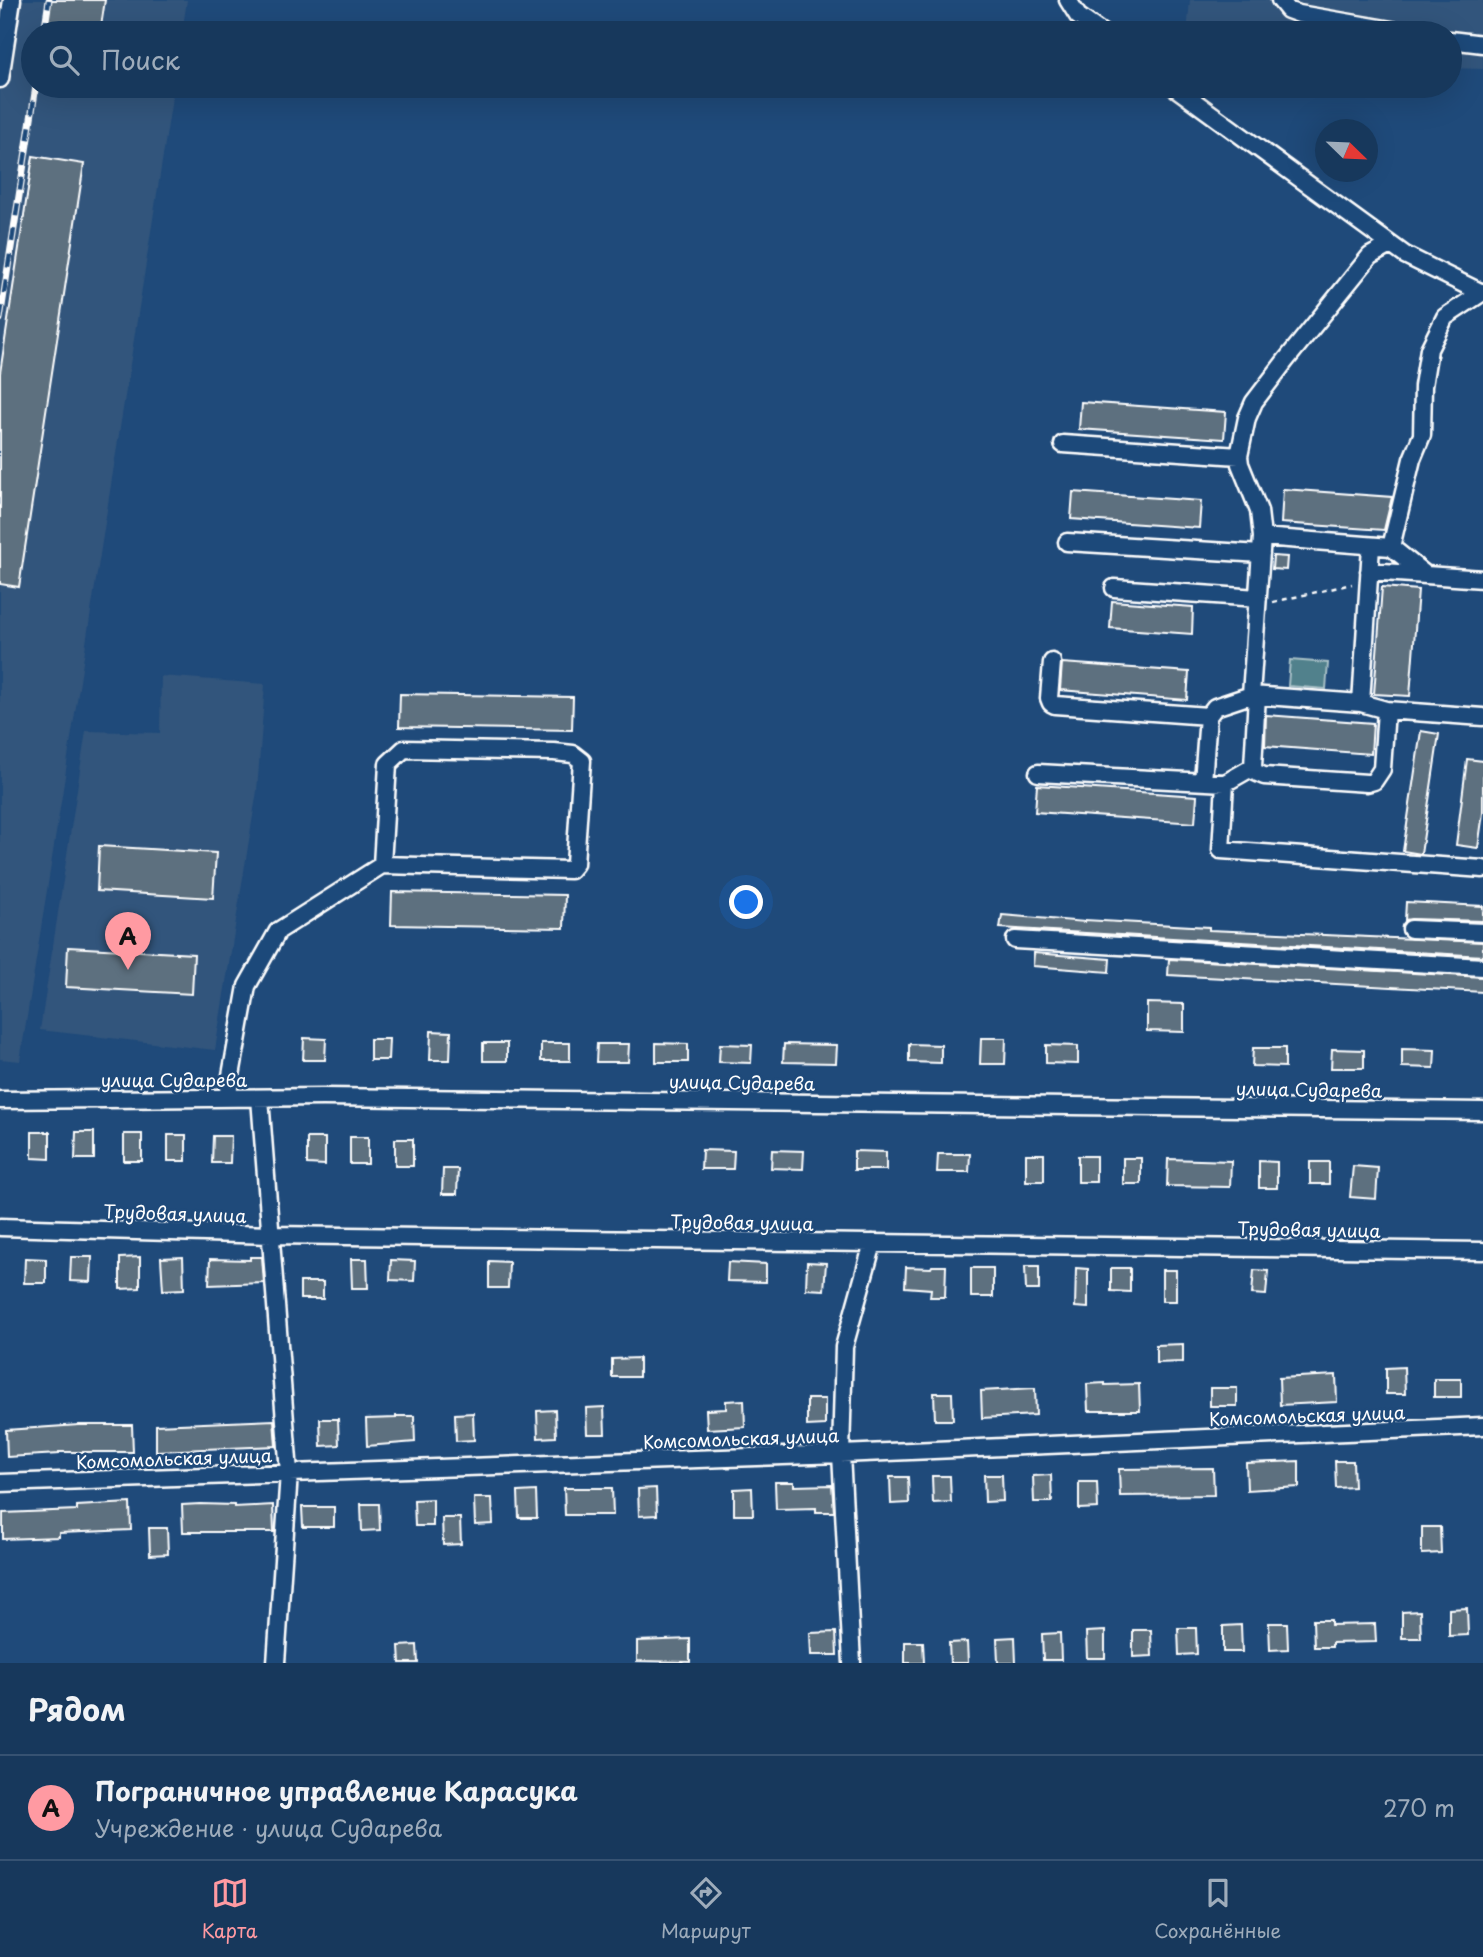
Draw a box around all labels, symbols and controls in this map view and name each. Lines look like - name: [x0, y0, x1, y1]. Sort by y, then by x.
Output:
- search box: [21, 21, 1462, 98]
- text: Поиск: [101, 40, 180, 79]
- icon: search: [45, 41, 83, 79]
- north arrow: [1315, 119, 1378, 182]
- your location: [729, 885, 763, 919]
- pin: A: [105, 912, 151, 970]
- street label: улица Сударева: [101, 1066, 248, 1093]
- street label: улица Сударева: [669, 1067, 816, 1097]
- street label: улица Сударева: [1236, 1074, 1383, 1104]
- street label: Трудовая улица: [103, 1197, 248, 1229]
- street label: Трудовая улица: [670, 1207, 814, 1237]
- street label: Трудовая улица: [1237, 1214, 1381, 1244]
- street label: Комсомольская улица: [1208, 1398, 1406, 1432]
- street label: Комсомольская улица: [642, 1421, 840, 1455]
- street label: Комсомольская улица: [75, 1441, 273, 1475]
- text: Рядом: [28, 1686, 126, 1731]
- text: Пограничное управление Карасука: [95, 1771, 578, 1810]
- text: A: [42, 1790, 60, 1825]
- text: 270 m: [1383, 1790, 1455, 1825]
- text: Учреждение · улица Сударева: [95, 1810, 442, 1845]
- tab: Карта: [202, 1874, 258, 1944]
- tab: Маршрут: [661, 1874, 751, 1944]
- tab: Сохранённые: [1154, 1874, 1281, 1944]

